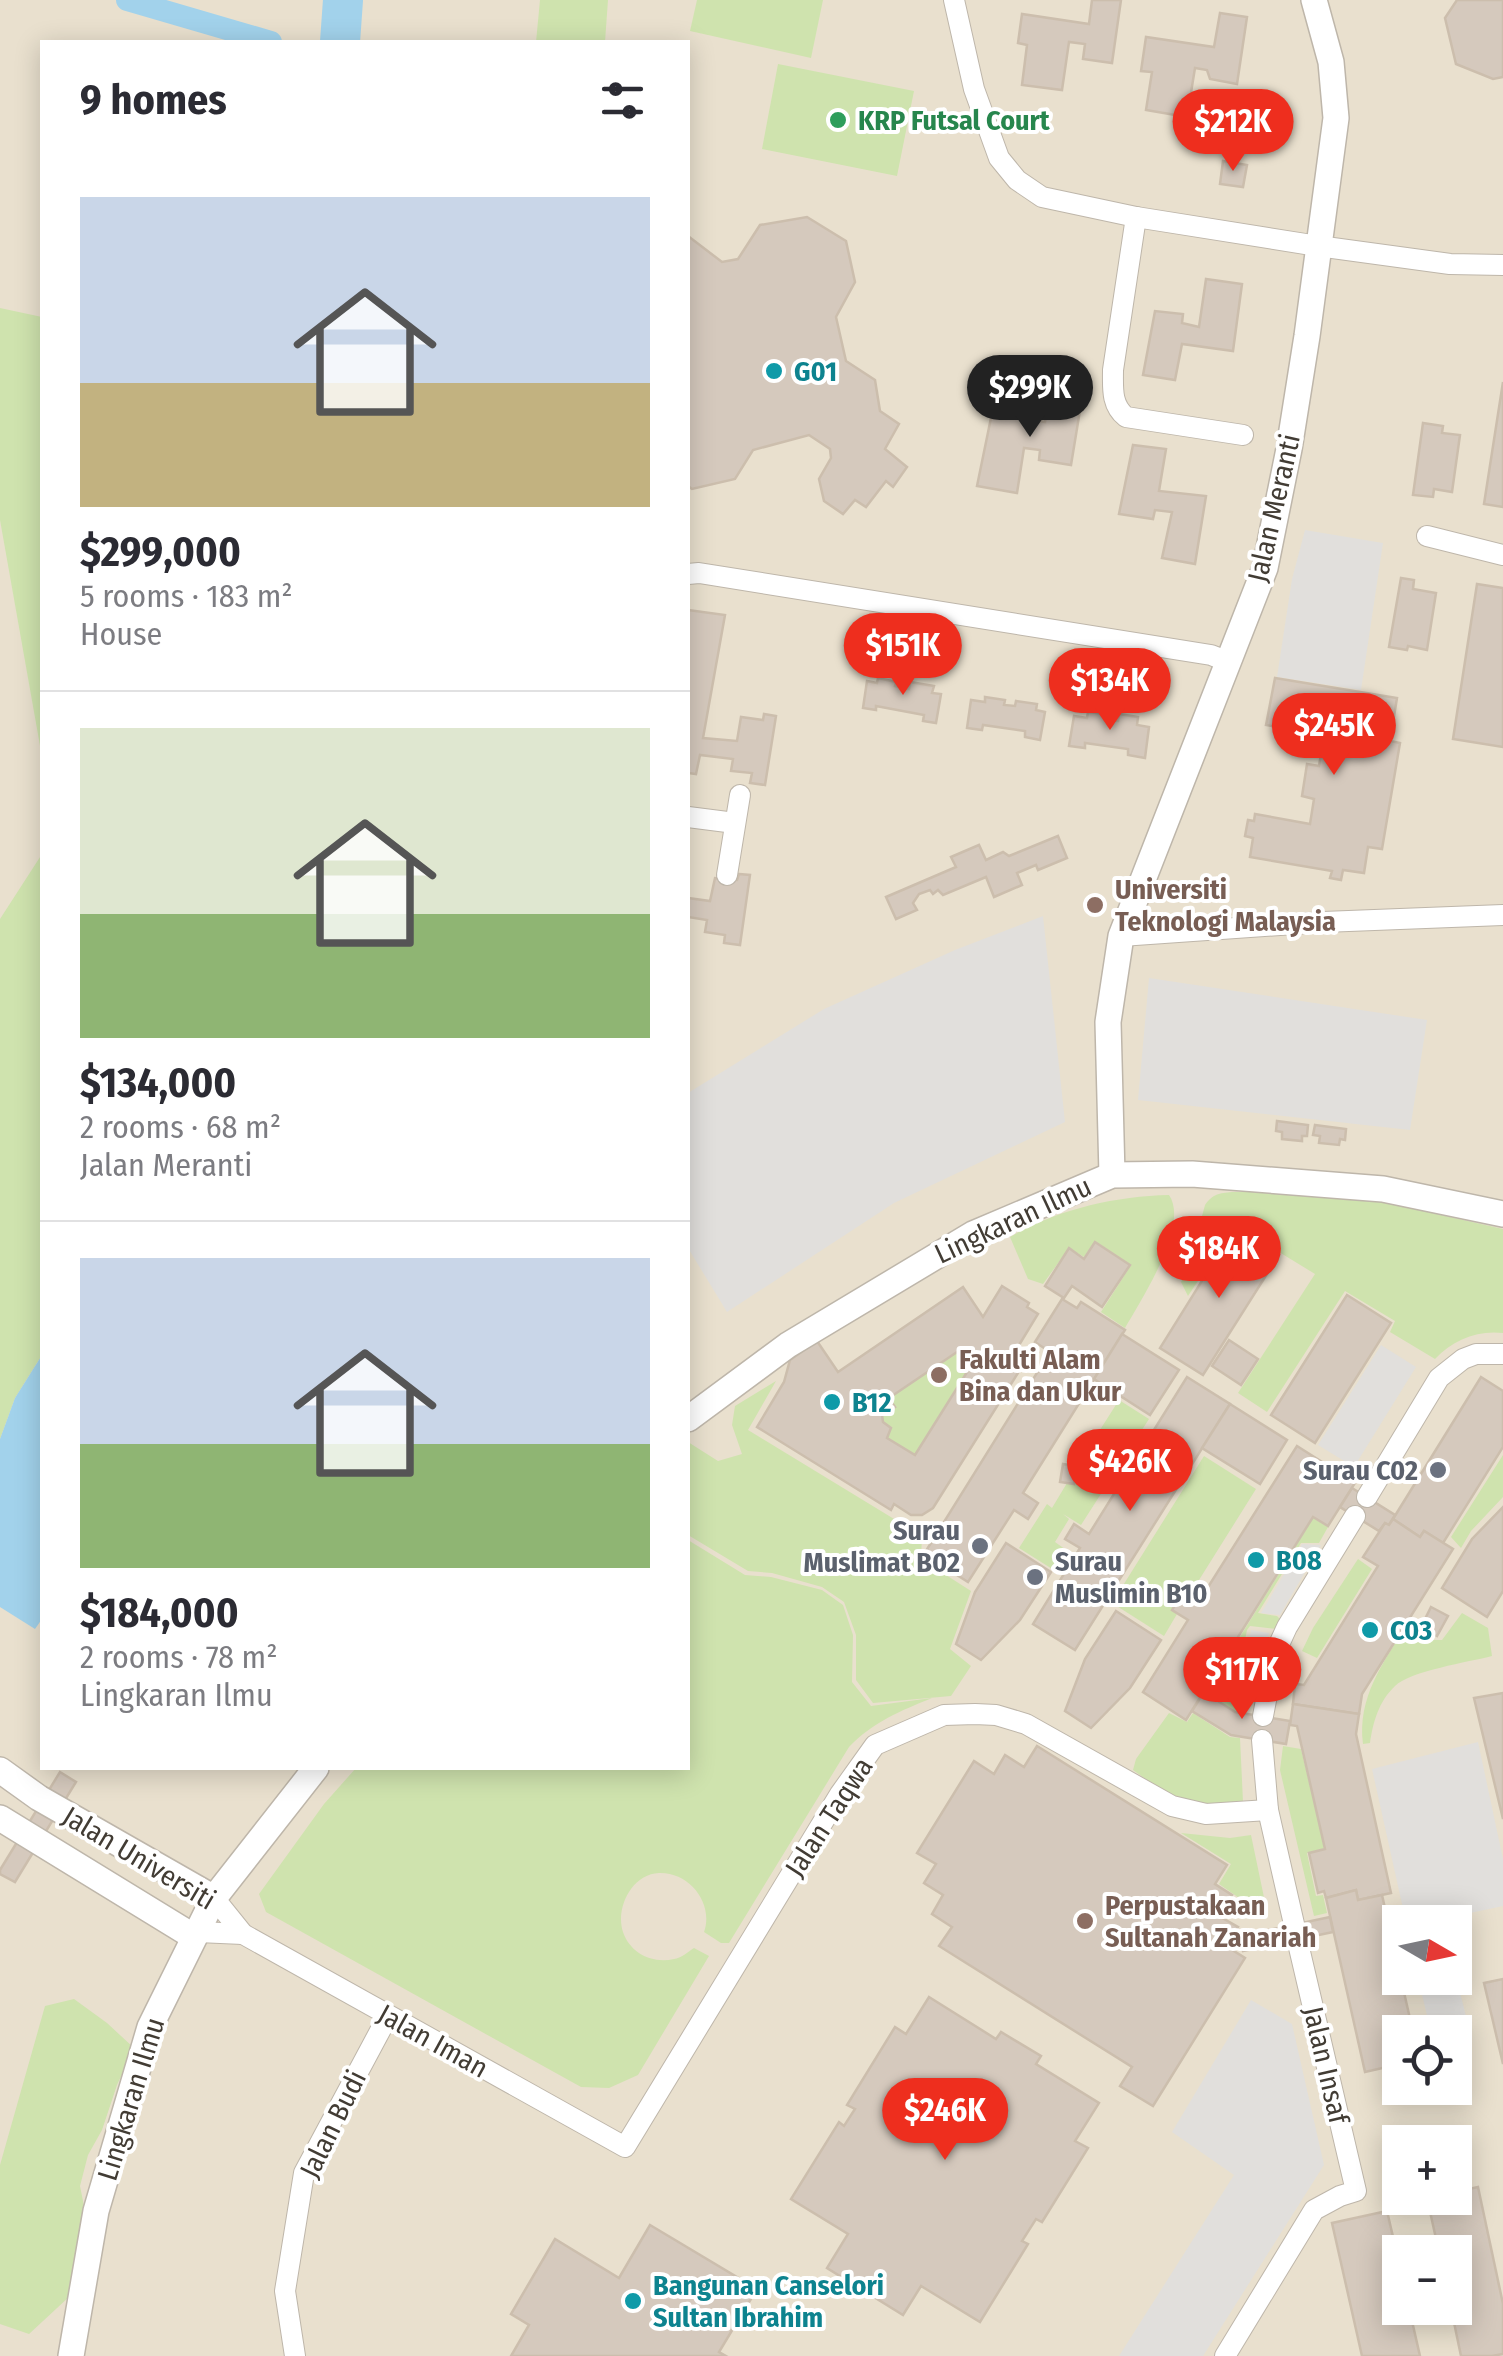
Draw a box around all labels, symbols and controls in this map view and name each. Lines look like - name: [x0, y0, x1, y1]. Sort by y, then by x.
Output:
- icon: filters: [595, 73, 650, 128]
- text: 9 homes: [80, 75, 227, 125]
- pin: $212K: [1163, 89, 1303, 174]
- text: $212K: [1195, 102, 1271, 140]
- place label: KRP Futsal Court: [858, 104, 1051, 137]
- marker: KRP Futsal Court: [827, 109, 849, 131]
- icon: home: [275, 262, 455, 442]
- place label: G01: [794, 355, 837, 388]
- pin: $299K: [960, 355, 1100, 440]
- marker: G01: [763, 360, 785, 382]
- text: $299K: [989, 368, 1071, 406]
- street label: Jalan Meranti: [1241, 431, 1307, 585]
- text: $299,000: [80, 527, 241, 577]
- text: 5 rooms · 183 m²: [80, 577, 293, 615]
- pin: $151K: [833, 613, 973, 698]
- text: House: [80, 615, 162, 653]
- text: $151K: [866, 626, 940, 664]
- pin: $134K: [1040, 648, 1180, 733]
- text: $134K: [1071, 661, 1149, 699]
- pin: $245K: [1264, 693, 1404, 778]
- text: $245K: [1294, 706, 1374, 744]
- icon: home: [275, 793, 455, 973]
- place label: Universiti Teknologi Malaysia: [1115, 873, 1336, 938]
- marker: Universiti Teknologi Malaysia: [1084, 894, 1106, 916]
- text: $134,000: [80, 1058, 236, 1108]
- text: 2 rooms · 68 m²: [80, 1108, 281, 1146]
- text: Jalan Meranti: [80, 1146, 252, 1184]
- street label: Lingkaran Ilmu: [930, 1169, 1096, 1271]
- pin: $184K: [1149, 1216, 1289, 1301]
- text: $184K: [1179, 1229, 1259, 1267]
- icon: home: [275, 1323, 455, 1503]
- place label: Fakulti Alam Bina dan Ukur: [959, 1343, 1122, 1408]
- marker: Fakulti Alam Bina dan Ukur: [928, 1364, 950, 1386]
- place label: B12: [852, 1386, 891, 1419]
- marker: B12: [821, 1391, 843, 1413]
- pin: $426K: [1060, 1429, 1200, 1514]
- text: $426K: [1089, 1442, 1171, 1480]
- place label: Surau C02: [1303, 1454, 1418, 1487]
- marker: Surau C02: [1427, 1459, 1449, 1481]
- place label: Surau Muslimat B02: [804, 1514, 960, 1579]
- marker: Surau Muslimat B02: [969, 1535, 991, 1557]
- place label: B08: [1276, 1544, 1322, 1577]
- place label: Surau Muslimin B10: [1055, 1545, 1208, 1610]
- marker: B08: [1245, 1549, 1267, 1571]
- marker: Surau Muslimin B10: [1024, 1566, 1046, 1588]
- text: $184,000: [80, 1588, 239, 1638]
- place label: C03: [1390, 1614, 1432, 1647]
- marker: C03: [1359, 1619, 1381, 1641]
- pin: $117K: [1172, 1637, 1312, 1722]
- text: 2 rooms · 78 m²: [80, 1638, 278, 1676]
- text: $117K: [1205, 1650, 1279, 1688]
- text: Lingkaran Ilmu: [80, 1676, 273, 1714]
- street label: Jalan Taqwa: [778, 1751, 880, 1883]
- street label: Jalan Universiti: [57, 1799, 221, 1917]
- place label: Perpustakaan Sultanah Zanariah: [1105, 1889, 1316, 1954]
- north arrow: [1382, 1905, 1472, 1995]
- map controls: [1382, 1905, 1472, 2325]
- marker: Perpustakaan Sultanah Zanariah: [1074, 1910, 1096, 1932]
- street label: Jalan Iman: [372, 1997, 494, 2085]
- street label: Jalan Insaf: [1296, 2003, 1356, 2129]
- street label: Lingkaran Ilmu: [91, 2014, 171, 2184]
- button: locate: [1382, 2015, 1472, 2105]
- street label: Jalan Budi: [293, 2065, 373, 2183]
- pin: $246K: [875, 2078, 1015, 2163]
- text: $246K: [904, 2091, 986, 2129]
- button: +: [1382, 2125, 1472, 2215]
- button: −: [1382, 2235, 1472, 2325]
- place label: Bangunan Canselori Sultan Ibrahim: [653, 2269, 884, 2334]
- marker: Bangunan Canselori Sultan Ibrahim: [622, 2290, 644, 2312]

